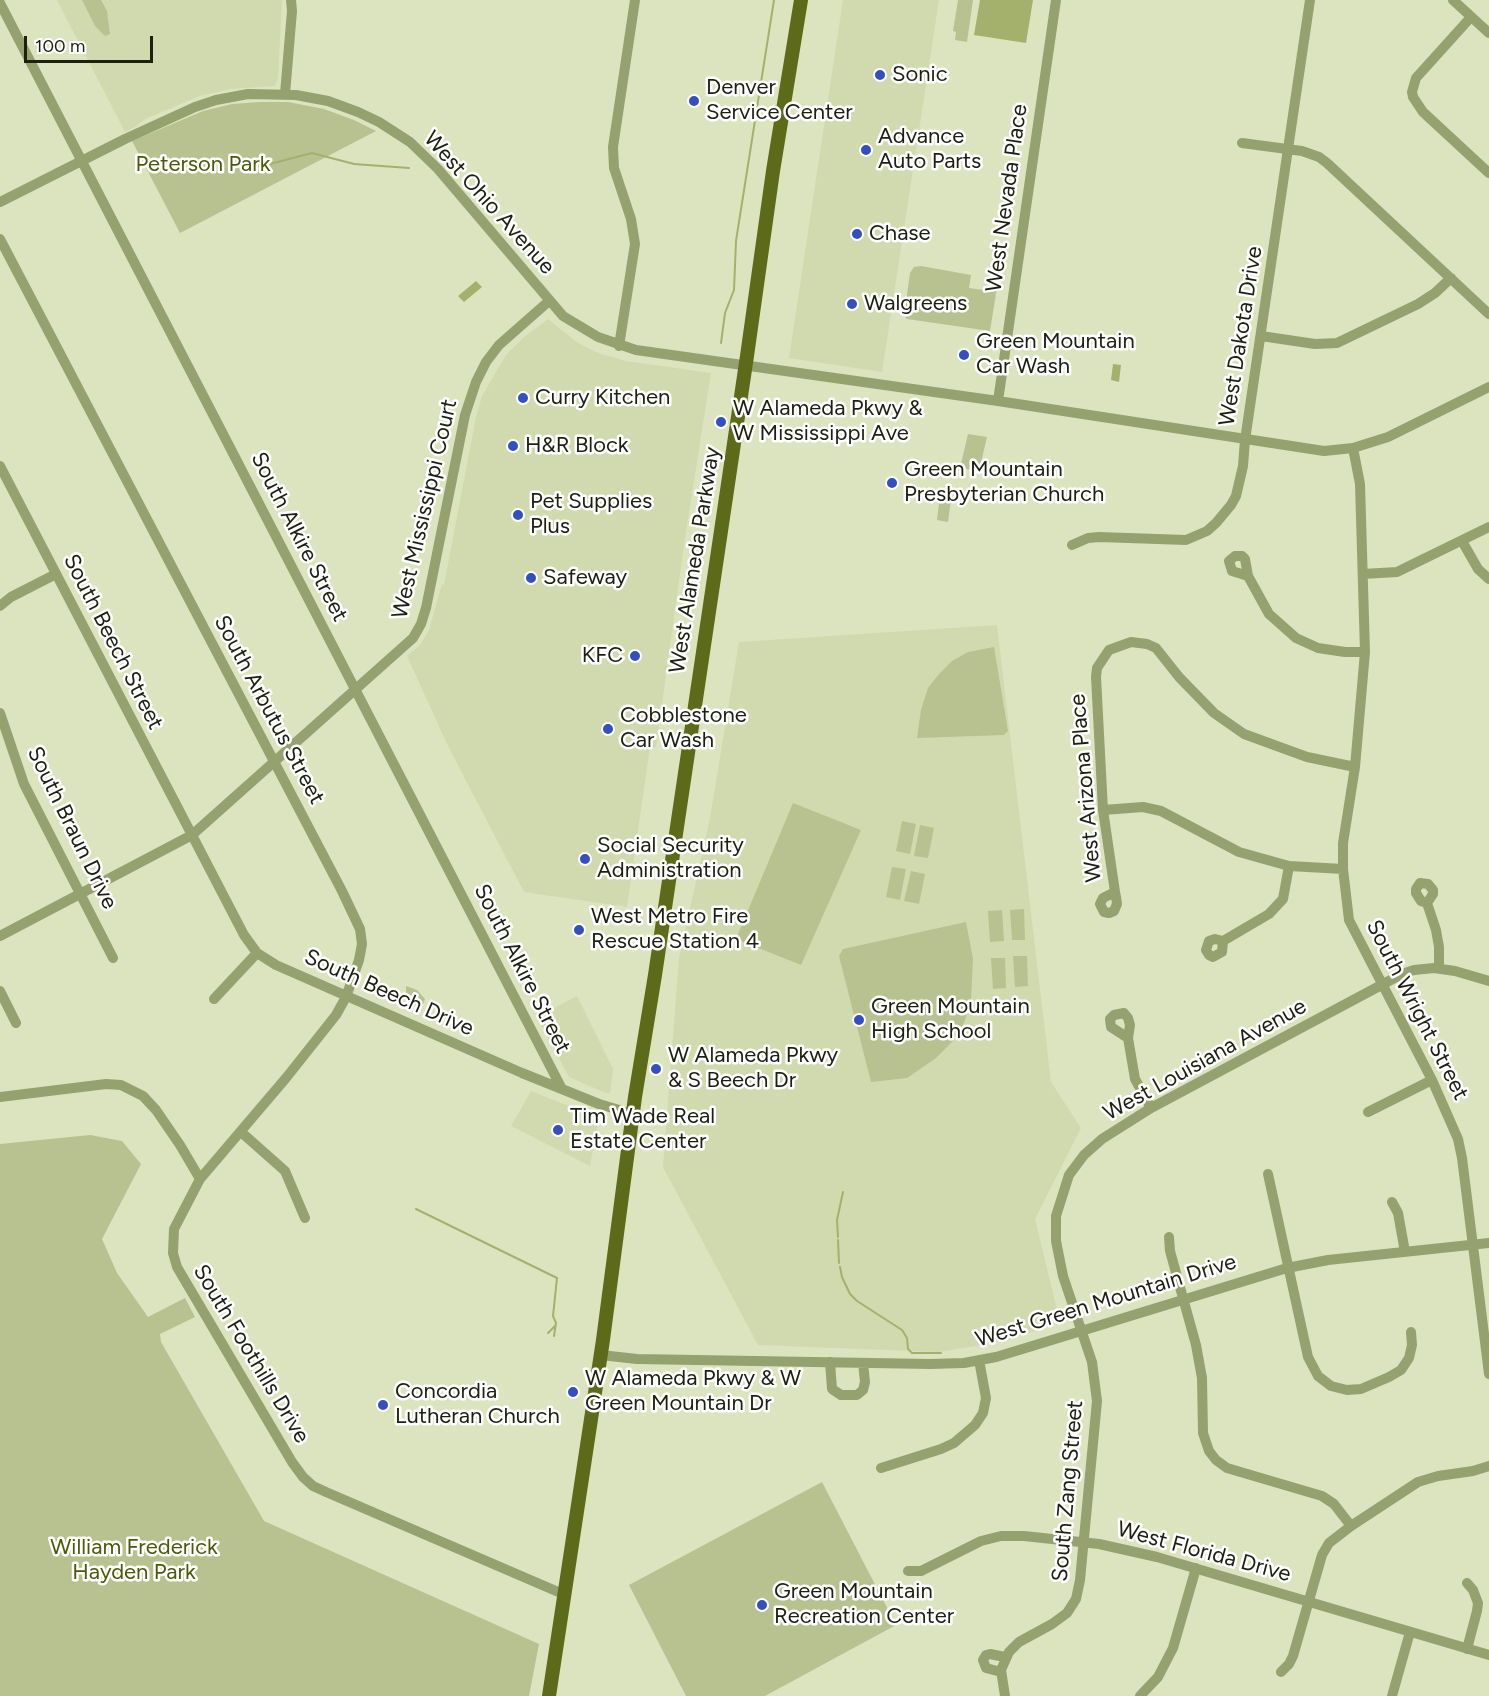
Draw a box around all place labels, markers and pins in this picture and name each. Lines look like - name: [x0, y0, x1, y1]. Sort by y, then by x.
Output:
- place label: Sonic: [892, 62, 948, 88]
- marker: Sonic: [873, 68, 887, 82]
- place label: Denver Service Center: [706, 75, 853, 126]
- marker: Denver Service Center: [687, 94, 701, 108]
- place label: Advance Auto Parts: [878, 124, 981, 176]
- marker: Advance Auto Parts: [859, 143, 873, 157]
- place label: Chase: [869, 221, 931, 247]
- marker: Chase: [850, 227, 864, 241]
- place label: Walgreens: [864, 291, 967, 317]
- marker: Walgreens: [845, 297, 859, 311]
- place label: Green Mountain Car Wash: [976, 329, 1135, 380]
- marker: Green Mountain Car Wash: [957, 348, 971, 362]
- place label: Curry Kitchen: [535, 385, 670, 411]
- marker: Curry Kitchen: [516, 391, 530, 405]
- place label: W Alameda Pkwy & W Mississippi Ave: [733, 396, 923, 448]
- marker: W Alameda Pkwy & W Mississippi Ave: [714, 415, 728, 429]
- place label: H&R Block: [525, 433, 629, 459]
- marker: H&R Block: [506, 439, 520, 453]
- place label: Green Mountain Presbyterian Church: [904, 457, 1104, 508]
- marker: Green Mountain Presbyterian Church: [885, 476, 899, 490]
- place label: Pet Supplies Plus: [530, 489, 652, 540]
- marker: Pet Supplies Plus: [511, 508, 525, 522]
- place label: Safeway: [543, 565, 627, 591]
- marker: Safeway: [524, 571, 538, 585]
- place label: KFC: [582, 643, 623, 669]
- marker: KFC: [628, 649, 642, 663]
- place label: Cobblestone Car Wash: [620, 703, 747, 754]
- marker: Cobblestone Car Wash: [601, 722, 615, 736]
- place label: Social Security Administration: [597, 833, 744, 884]
- marker: Social Security Administration: [578, 852, 592, 866]
- place label: West Metro Fire Rescue Station 4: [591, 904, 759, 956]
- marker: West Metro Fire Rescue Station 4: [572, 923, 586, 937]
- place label: Green Mountain High School: [871, 994, 1030, 1046]
- marker: Green Mountain High School: [852, 1013, 866, 1027]
- place label: W Alameda Pkwy & S Beech Dr: [668, 1043, 838, 1094]
- marker: W Alameda Pkwy & S Beech Dr: [649, 1062, 663, 1076]
- place label: Tim Wade Real Estate Center: [570, 1104, 715, 1156]
- marker: Tim Wade Real Estate Center: [551, 1123, 565, 1137]
- place label: W Alameda Pkwy & W Green Mountain Dr: [585, 1366, 801, 1418]
- place label: Concordia Lutheran Church: [395, 1379, 560, 1430]
- marker: W Alameda Pkwy & W Green Mountain Dr: [566, 1385, 580, 1399]
- marker: Concordia Lutheran Church: [376, 1398, 390, 1412]
- place label: Green Mountain Recreation Center: [774, 1579, 954, 1630]
- marker: Green Mountain Recreation Center: [755, 1598, 769, 1612]

